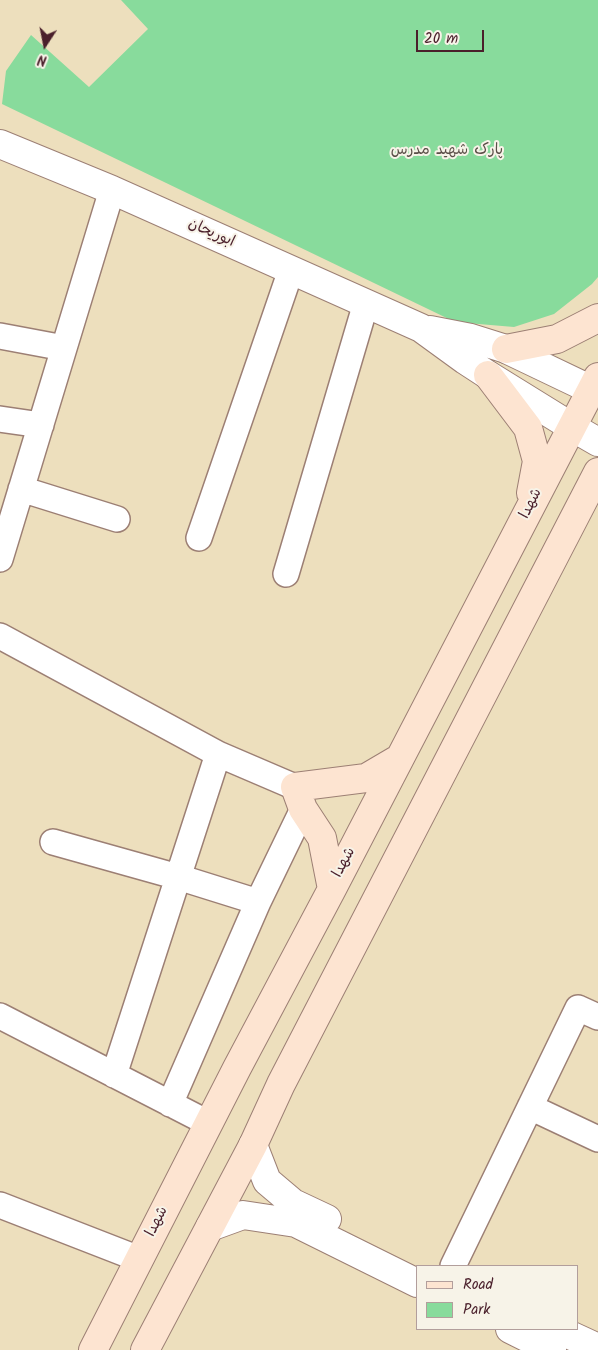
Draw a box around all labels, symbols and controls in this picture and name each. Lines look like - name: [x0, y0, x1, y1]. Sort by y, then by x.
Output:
- north arrow: [20, 20, 70, 70]
- scale bar: [418, 20, 486, 52]
- text: 20 m: [424, 27, 458, 51]
- text: N: [36, 48, 49, 71]
- park label: پارک شهید مدرس: [391, 142, 503, 160]
- street label: ابوریحان: [185, 216, 237, 252]
- street label: شهدا: [517, 486, 547, 522]
- street label: شهدا: [330, 845, 360, 881]
- street label: شهدا: [143, 1204, 173, 1240]
- legend: [416, 1265, 578, 1330]
- text: Road: [463, 1273, 493, 1297]
- text: Park: [463, 1298, 490, 1322]

